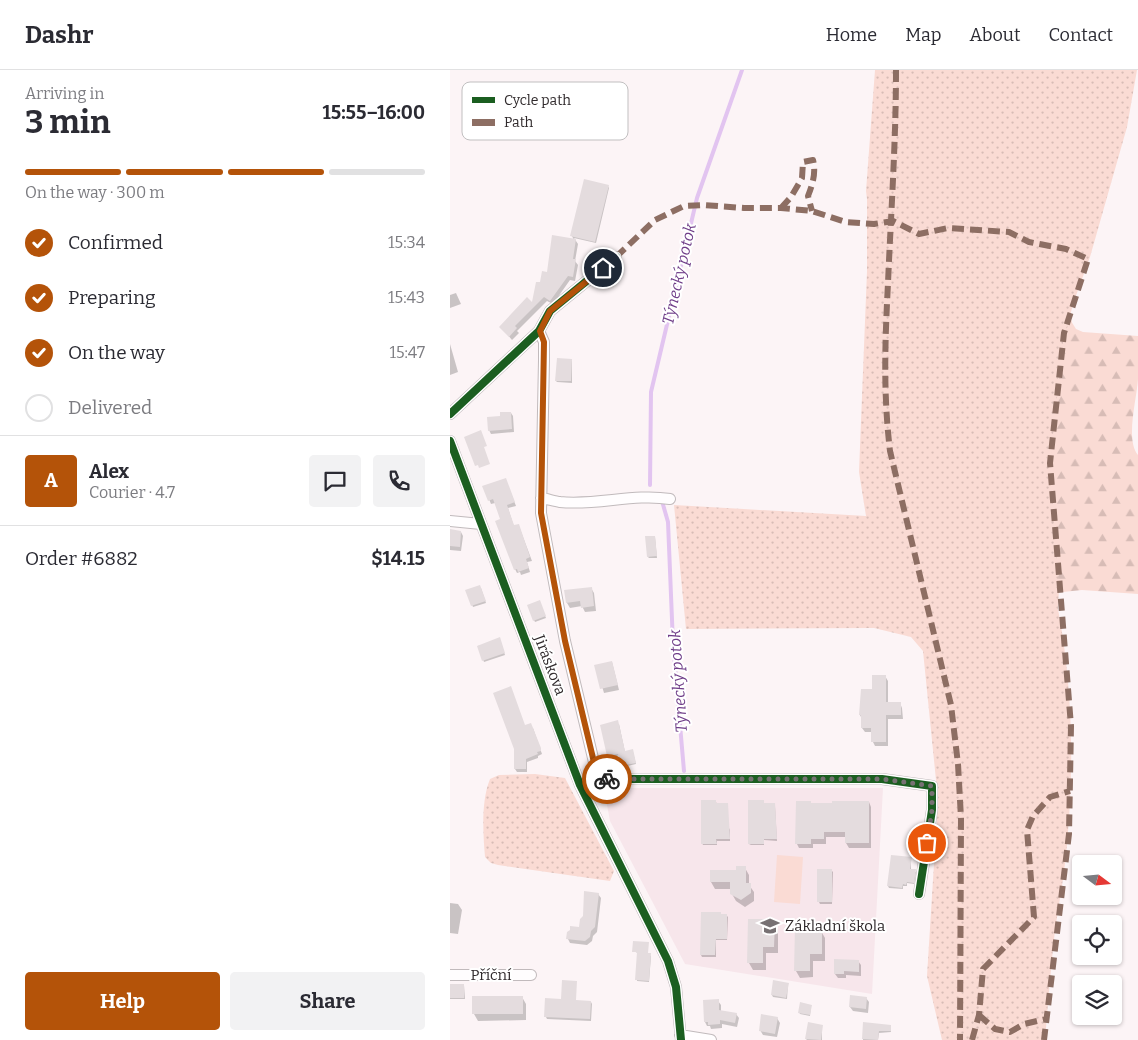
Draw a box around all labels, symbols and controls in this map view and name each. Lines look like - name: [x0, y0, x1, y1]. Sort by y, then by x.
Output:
- text: Dashr: [25, 21, 93, 49]
- text: Home: [826, 24, 877, 46]
- text: Map: [905, 24, 941, 46]
- text: About: [969, 24, 1020, 46]
- text: Contact: [1048, 24, 1113, 46]
- legend: [462, 82, 628, 140]
- text: Arriving in: [25, 84, 104, 103]
- text: Cycle path: [504, 92, 571, 109]
- text: 15:55–16:00: [323, 101, 425, 124]
- text: 3 min: [25, 103, 111, 141]
- text: Path: [504, 114, 534, 131]
- text: On the way · 300 m: [25, 183, 165, 202]
- water label: Týnecký potok: [658, 221, 700, 326]
- icon: check: [25, 229, 53, 257]
- text: Confirmed: [68, 231, 163, 254]
- text: 15:34: [388, 233, 425, 252]
- pin: [582, 247, 624, 289]
- icon: home: [589, 254, 617, 282]
- icon: check: [25, 284, 53, 312]
- text: Preparing: [68, 286, 156, 309]
- text: 15:43: [388, 288, 425, 307]
- icon: check: [25, 339, 53, 367]
- text: On the way: [68, 341, 165, 364]
- text: 15:47: [389, 343, 425, 362]
- text: Delivered: [68, 396, 152, 419]
- button: chat: [309, 455, 361, 507]
- button: phone: [373, 455, 425, 507]
- text: Alex: [89, 460, 129, 483]
- text: A: [44, 469, 58, 492]
- text: Courier · 4.7: [89, 483, 175, 502]
- text: Order #6882: [25, 547, 138, 570]
- text: $14.15: [371, 547, 425, 570]
- water label: Týnecký potok: [665, 628, 691, 733]
- street label: Jiráskova: [530, 631, 570, 698]
- courier: [582, 754, 632, 804]
- icon: bike: [593, 765, 621, 793]
- pin: [906, 822, 948, 864]
- icon: bag: [913, 829, 941, 857]
- north arrow: [1072, 855, 1122, 905]
- map controls: [1072, 855, 1122, 1025]
- school or university icon: Základní škola: [759, 915, 781, 937]
- button: locate: [1072, 915, 1122, 965]
- place label: Základní škola: [785, 917, 885, 935]
- street label: Příční: [470, 966, 512, 984]
- button: Help: [25, 972, 220, 1030]
- button: Share: [230, 972, 425, 1030]
- button: layers: [1072, 975, 1122, 1025]

